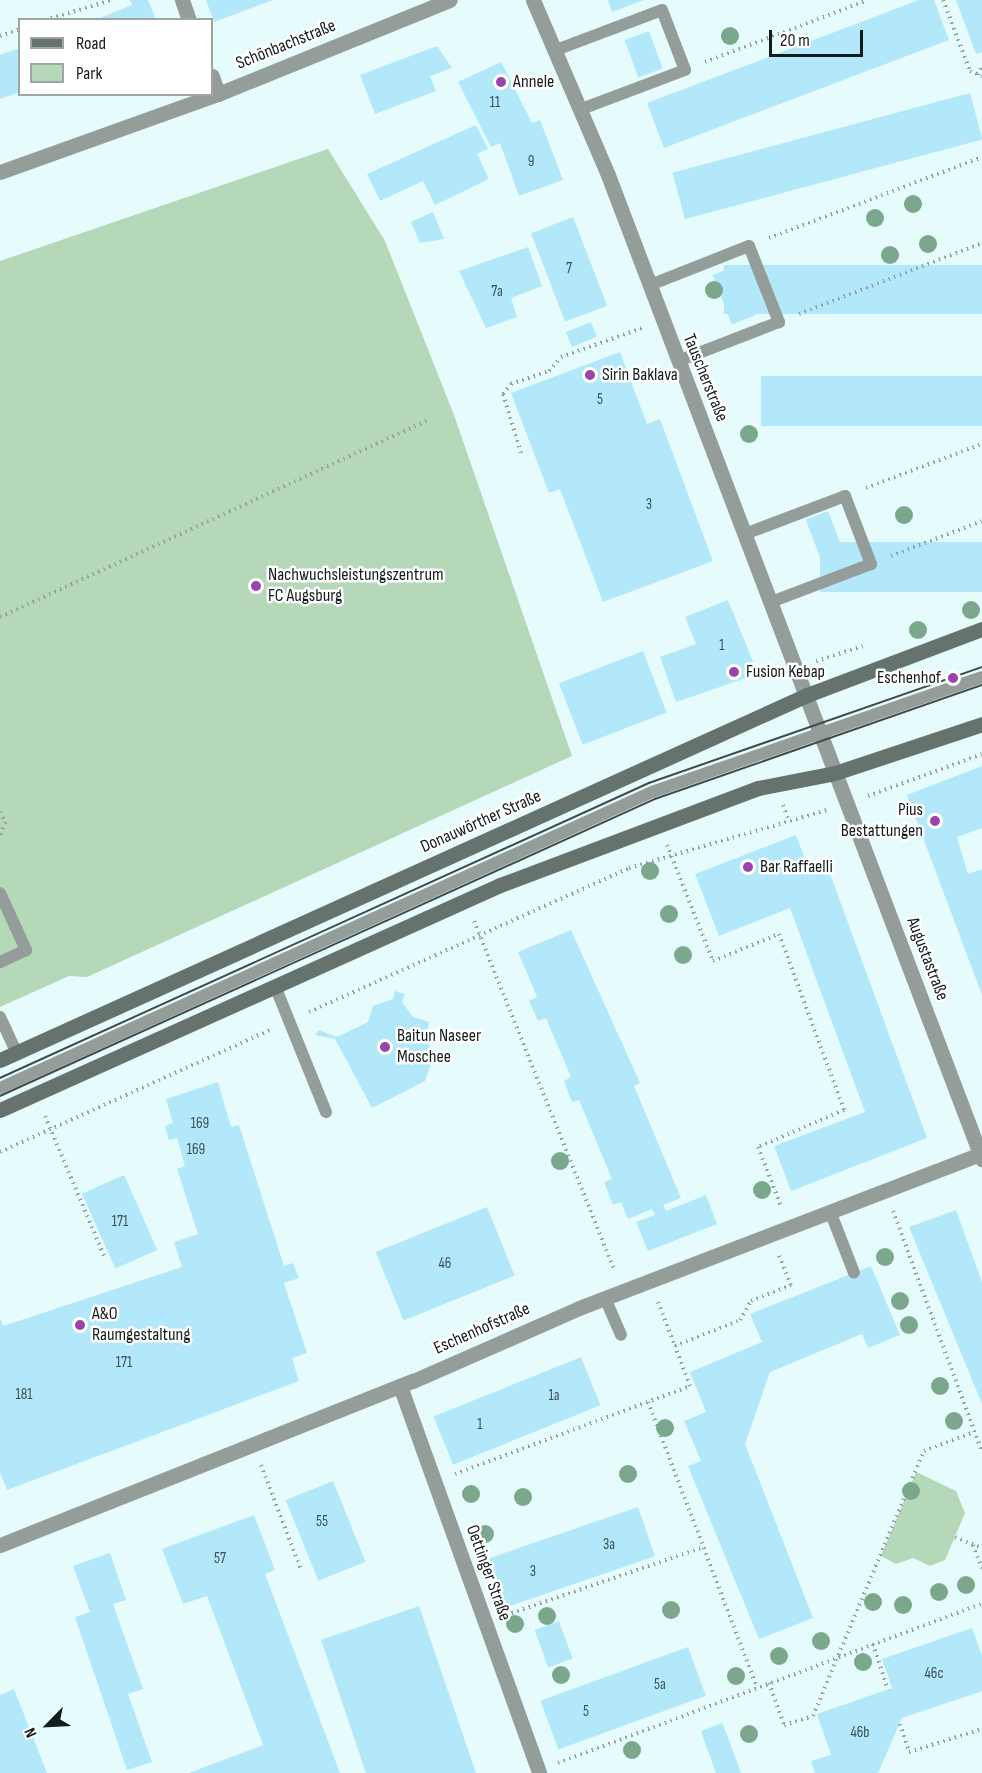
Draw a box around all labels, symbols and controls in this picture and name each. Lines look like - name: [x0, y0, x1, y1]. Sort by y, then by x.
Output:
- street label: Schönbachstraße: [233, 15, 339, 75]
- legend: [18, 18, 213, 96]
- scale bar: [772, 18, 866, 56]
- text: 20 m: [780, 30, 810, 51]
- text: Road: [76, 33, 106, 54]
- text: Park: [76, 63, 102, 84]
- place label: Annele: [513, 71, 554, 93]
- marker: Annele: [494, 75, 508, 89]
- house number: 11: [490, 94, 500, 112]
- house number: 9: [528, 153, 534, 171]
- house number: 7: [566, 260, 572, 278]
- house number: 7a: [491, 283, 503, 301]
- street label: Tauscherstraße: [678, 331, 732, 425]
- place label: Sirin Baklava: [602, 364, 678, 386]
- marker: Sirin Baklava: [583, 368, 597, 382]
- house number: 5: [597, 391, 603, 409]
- house number: 3: [646, 496, 652, 514]
- place label: Nachwuchsleistungszentrum FC Augsburg: [268, 565, 444, 608]
- marker: Nachwuchsleistungszentrum FC Augsburg: [249, 579, 263, 593]
- house number: 1: [719, 637, 725, 655]
- place label: Fusion Kebap: [746, 661, 825, 683]
- marker: Fusion Kebap: [727, 665, 741, 679]
- place label: Eschenhof: [877, 667, 941, 689]
- marker: Eschenhof: [946, 671, 960, 685]
- street label: Donauwörther Straße: [417, 786, 545, 858]
- place label: Pius Bestattungen: [841, 800, 923, 842]
- marker: Pius Bestattungen: [928, 814, 942, 828]
- place label: Bar Raffaelli: [760, 856, 833, 878]
- marker: Bar Raffaelli: [741, 860, 755, 874]
- street label: Augustastraße: [901, 914, 953, 1004]
- place label: Baitun Naseer Moschee: [397, 1026, 481, 1068]
- marker: Baitun Naseer Moschee: [378, 1040, 392, 1054]
- house number: 169: [191, 1115, 209, 1133]
- house number: 169: [187, 1141, 205, 1159]
- house number: 171: [112, 1213, 128, 1231]
- house number: 46: [439, 1255, 451, 1273]
- street label: Eschenhofstraße: [431, 1298, 533, 1360]
- place label: A&O Raumgestaltung: [92, 1304, 190, 1346]
- marker: A&O Raumgestaltung: [73, 1318, 87, 1332]
- house number: 171: [116, 1354, 132, 1372]
- house number: 181: [15, 1386, 33, 1404]
- house number: 1a: [548, 1387, 560, 1405]
- house number: 1: [477, 1416, 483, 1434]
- house number: 55: [316, 1513, 328, 1531]
- street label: Oettinger Straße: [461, 1522, 515, 1624]
- house number: 3a: [603, 1536, 615, 1554]
- house number: 57: [214, 1550, 226, 1568]
- house number: 3: [530, 1563, 536, 1581]
- house number: 46c: [925, 1665, 943, 1683]
- house number: 5a: [654, 1676, 666, 1694]
- north arrow: [18, 1695, 78, 1755]
- house number: 5: [583, 1703, 589, 1721]
- house number: 46b: [850, 1724, 870, 1742]
- text: N: [21, 1725, 42, 1740]

